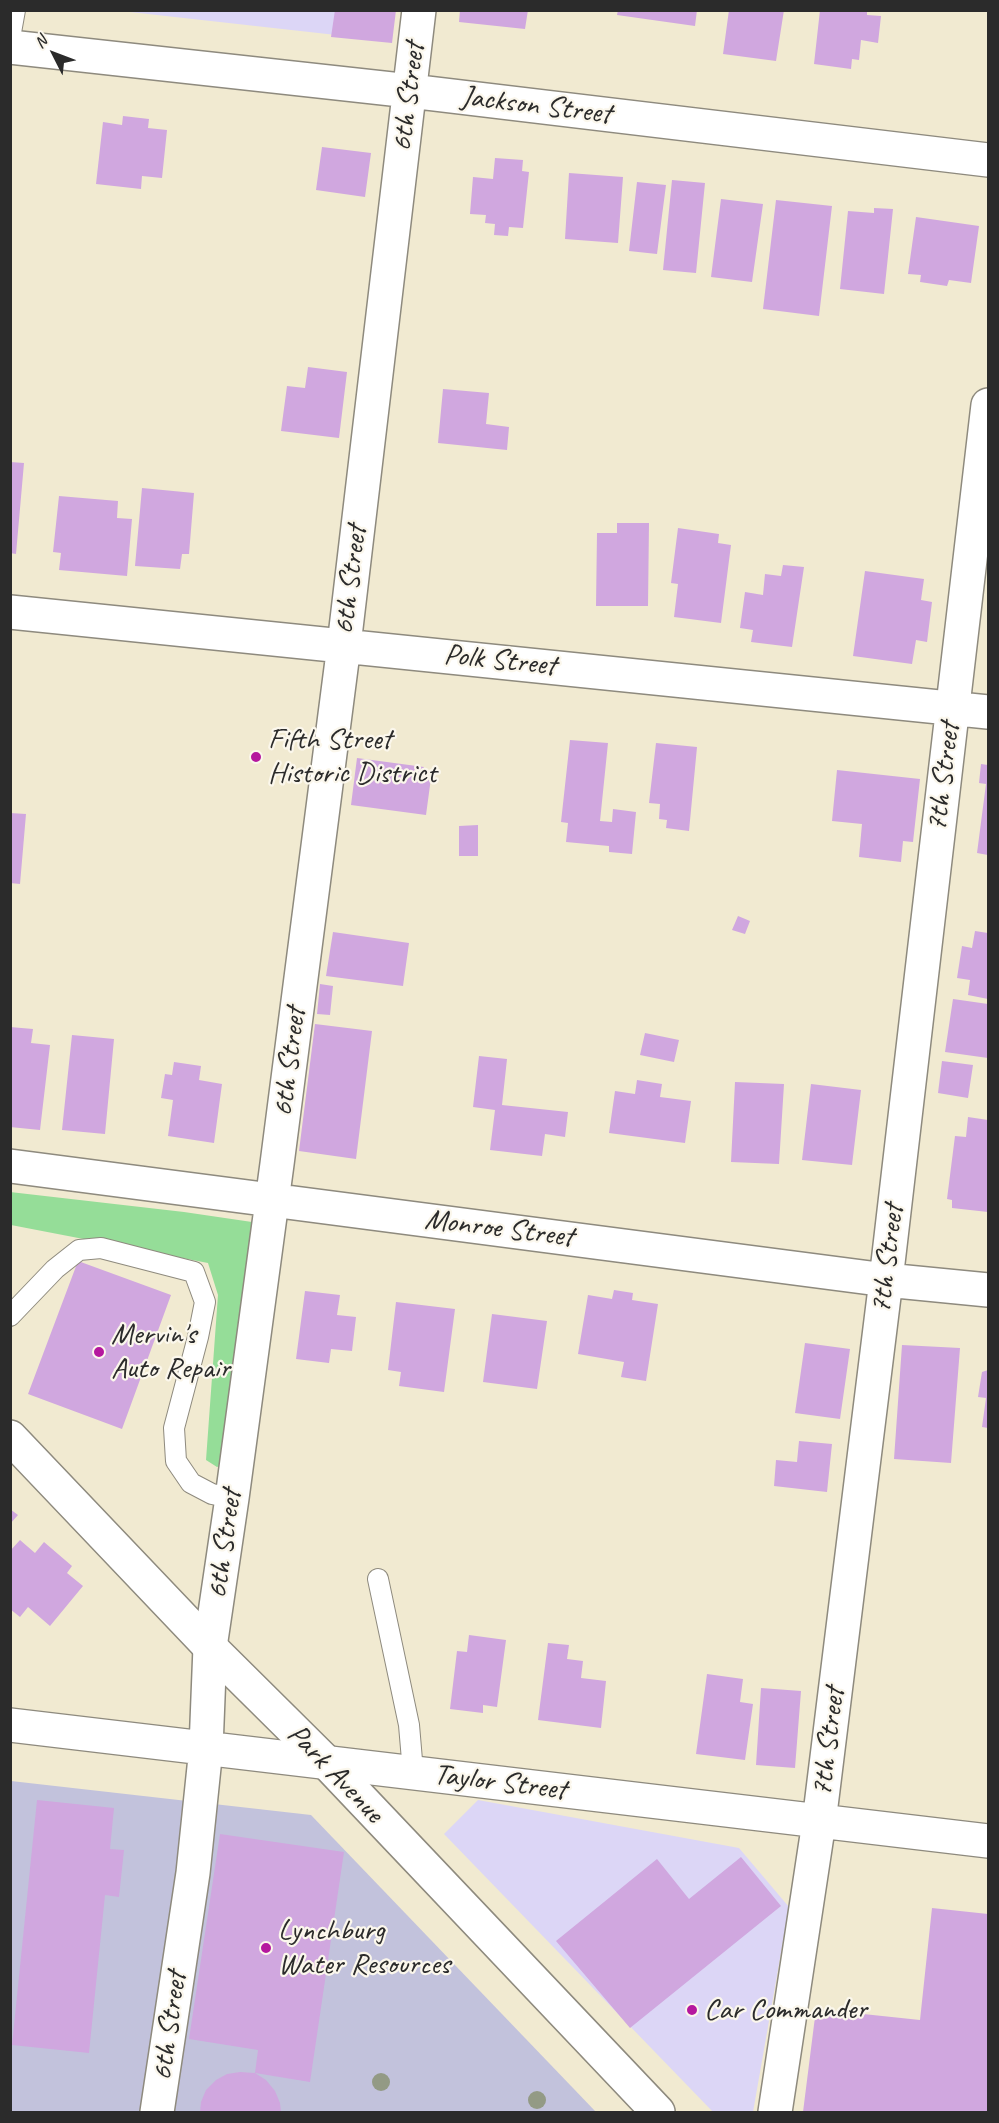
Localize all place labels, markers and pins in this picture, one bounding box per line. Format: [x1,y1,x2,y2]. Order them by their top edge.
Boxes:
place label: Fifth Street Historic District [268,722,436,792]
marker: Fifth Street Historic District [249,750,263,764]
place label: Mervin's Auto Repair [111,1317,230,1388]
marker: Mervin's Auto Repair [92,1345,106,1359]
place label: Lynchburg Water Resources [278,1913,450,1984]
marker: Lynchburg Water Resources [259,1941,273,1955]
place label: Car Commander [704,1992,867,2028]
marker: Car Commander [685,2003,699,2017]

